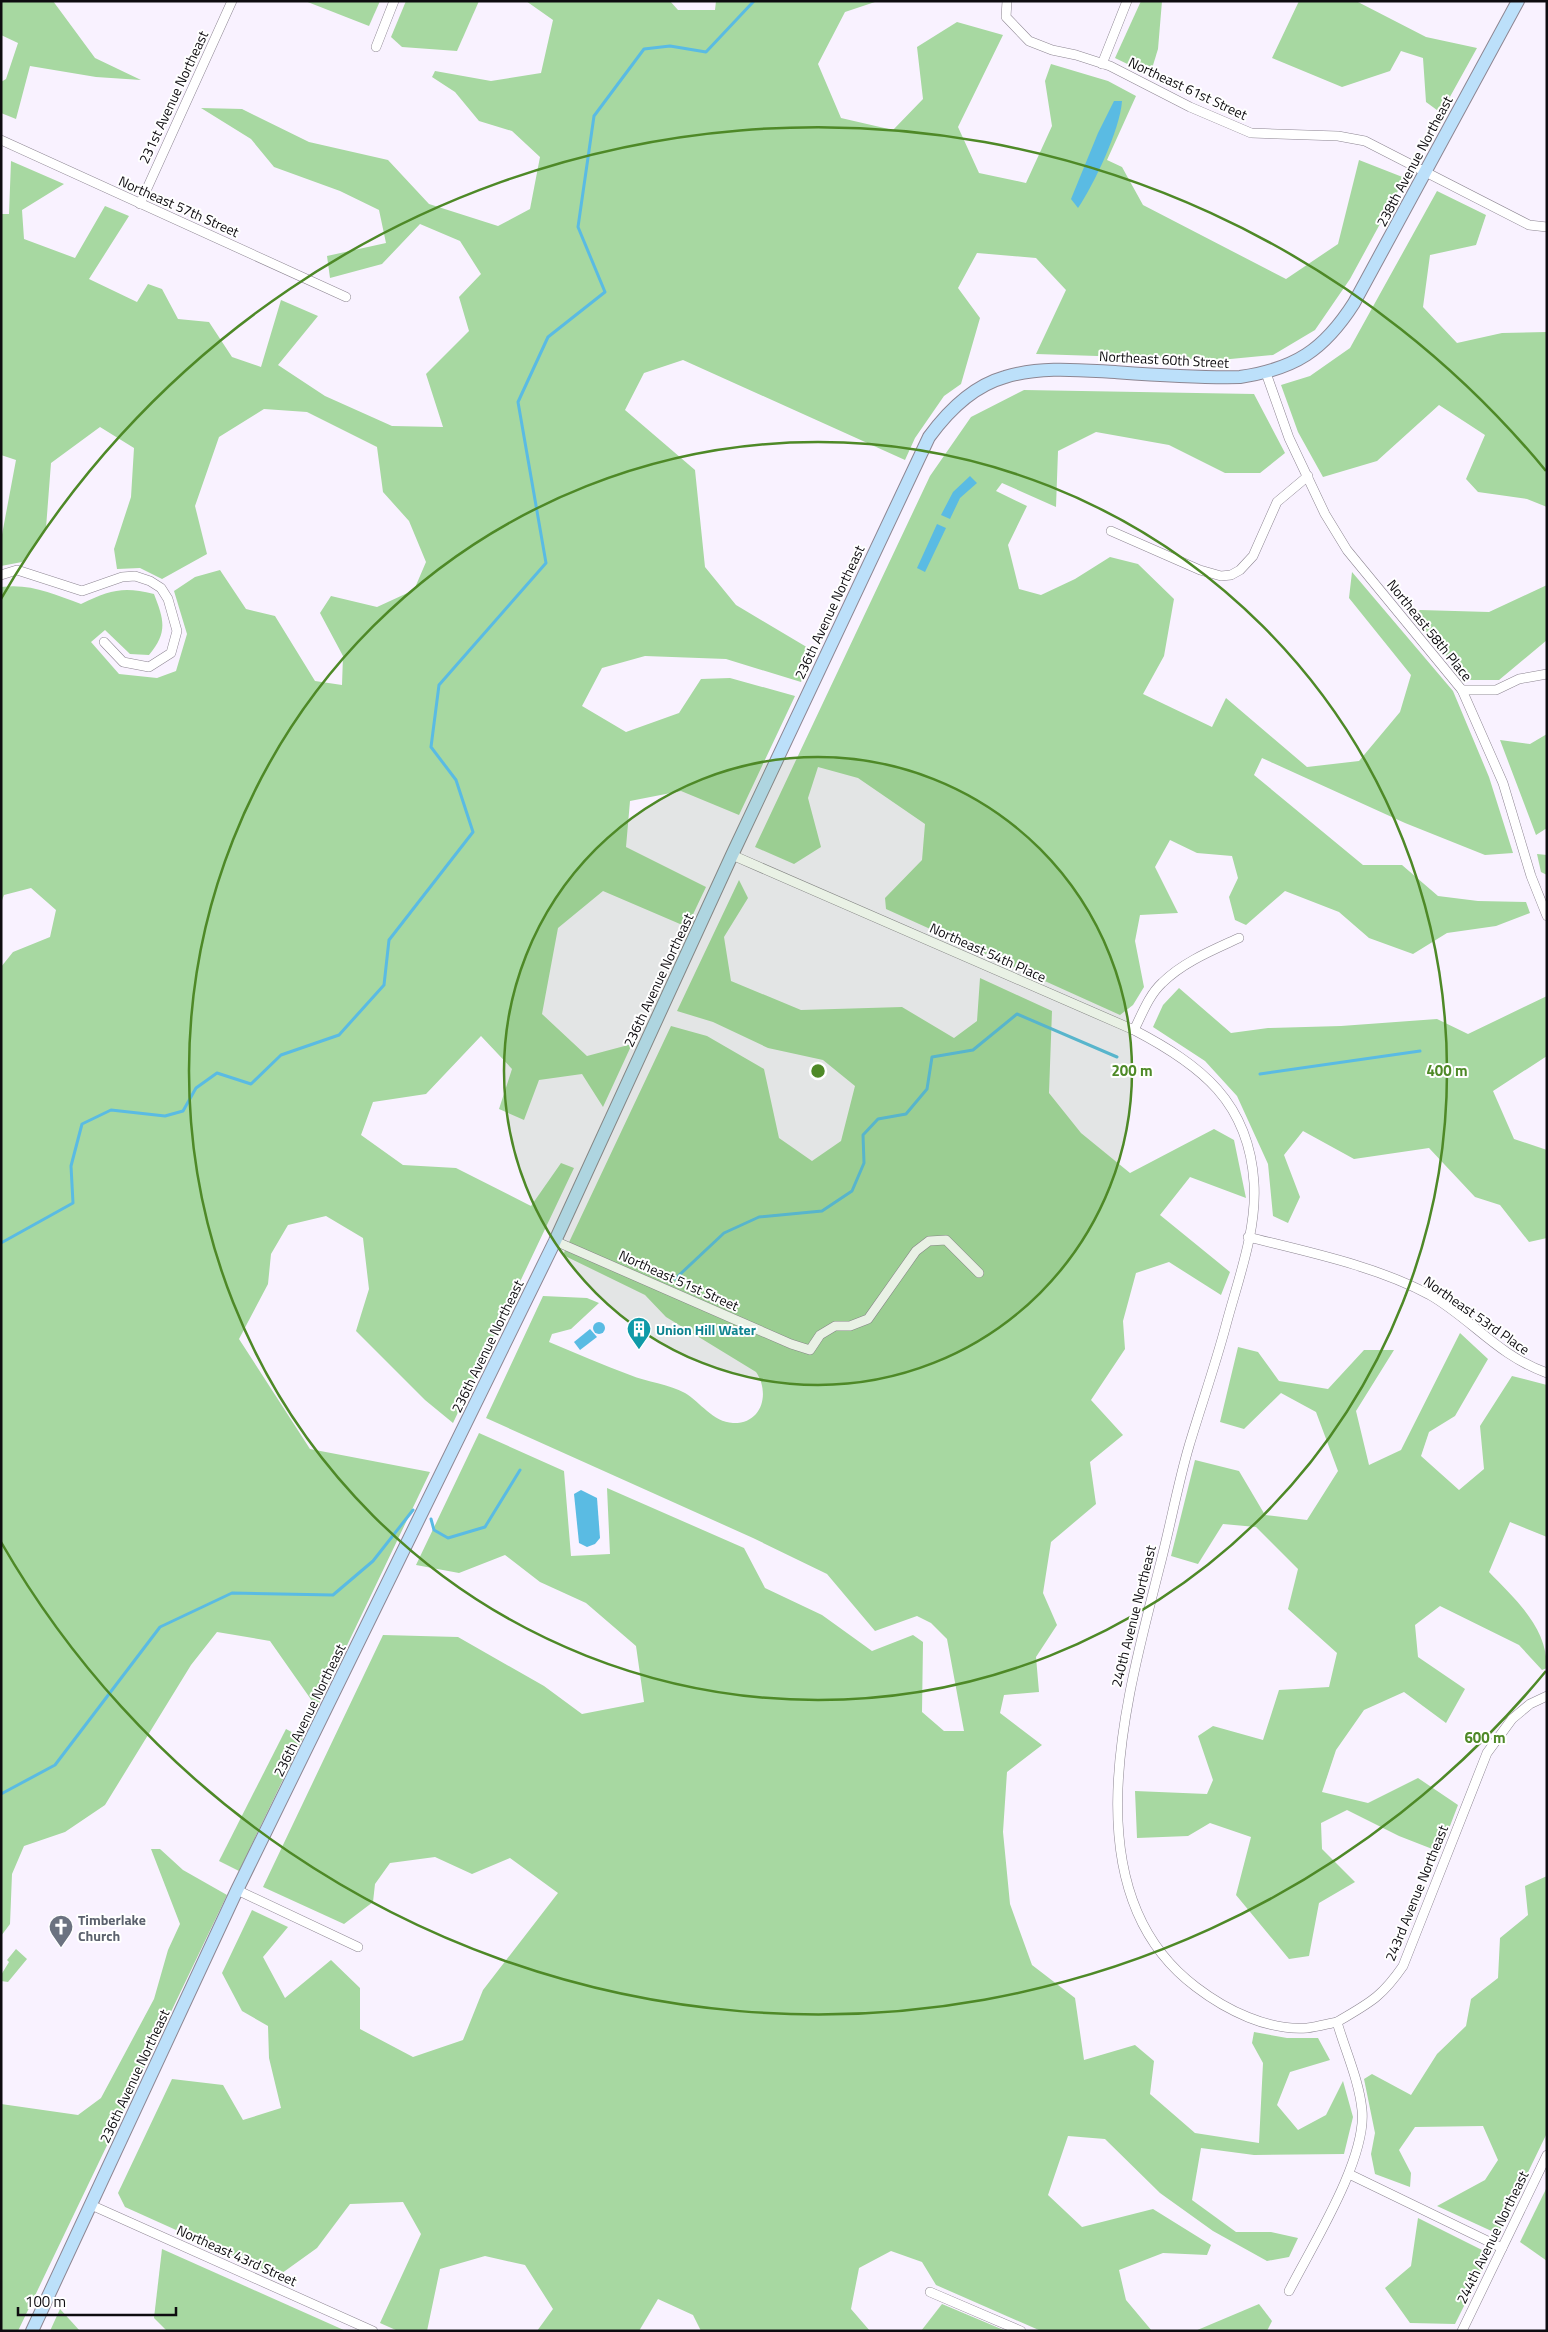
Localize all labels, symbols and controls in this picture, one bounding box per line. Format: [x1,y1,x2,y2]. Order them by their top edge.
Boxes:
street label: 231st Avenue Northeast [133,27,213,167]
street label: Northeast 61st Street [1125,51,1251,125]
street label: 238th Avenue Northeast [1371,92,1457,230]
street label: Northeast 57th Street [115,170,243,242]
street label: Northeast 60th Street [1099,345,1230,373]
street label: 236th Avenue Northeast [789,542,869,682]
street label: Northeast 58th Place [1382,575,1478,685]
street label: 236th Avenue Northeast [618,910,698,1050]
street label: Northeast 54th Place [926,917,1050,987]
text: 200 m [1111,1059,1153,1082]
text: 400 m [1426,1059,1468,1082]
centre of rings [809,1062,827,1080]
street label: Northeast 51st Street [616,1244,742,1316]
street label: Northeast 53rd Place [1420,1271,1534,1359]
street label: 236th Avenue Northeast [446,1276,528,1416]
building icon: Union Hill Water [626,1316,652,1350]
place label: Union Hill Water [656,1319,756,1340]
street label: 240th Avenue Northeast [1105,1543,1161,1689]
street label: 236th Avenue Northeast [268,1640,350,1780]
text: 600 m [1464,1726,1506,1749]
street label: 243rd Avenue Northeast [1379,1822,1453,1964]
place label: Timberlake Church [78,1909,146,1946]
church icon: Timberlake Church [48,1914,74,1948]
street label: 236th Avenue Northeast [94,2006,174,2146]
street label: 244th Avenue Northeast [1451,2167,1533,2307]
street label: Northeast 43rd Street [174,2219,301,2291]
scale bar [18,2284,175,2316]
text: 100 m [25,2290,66,2313]

